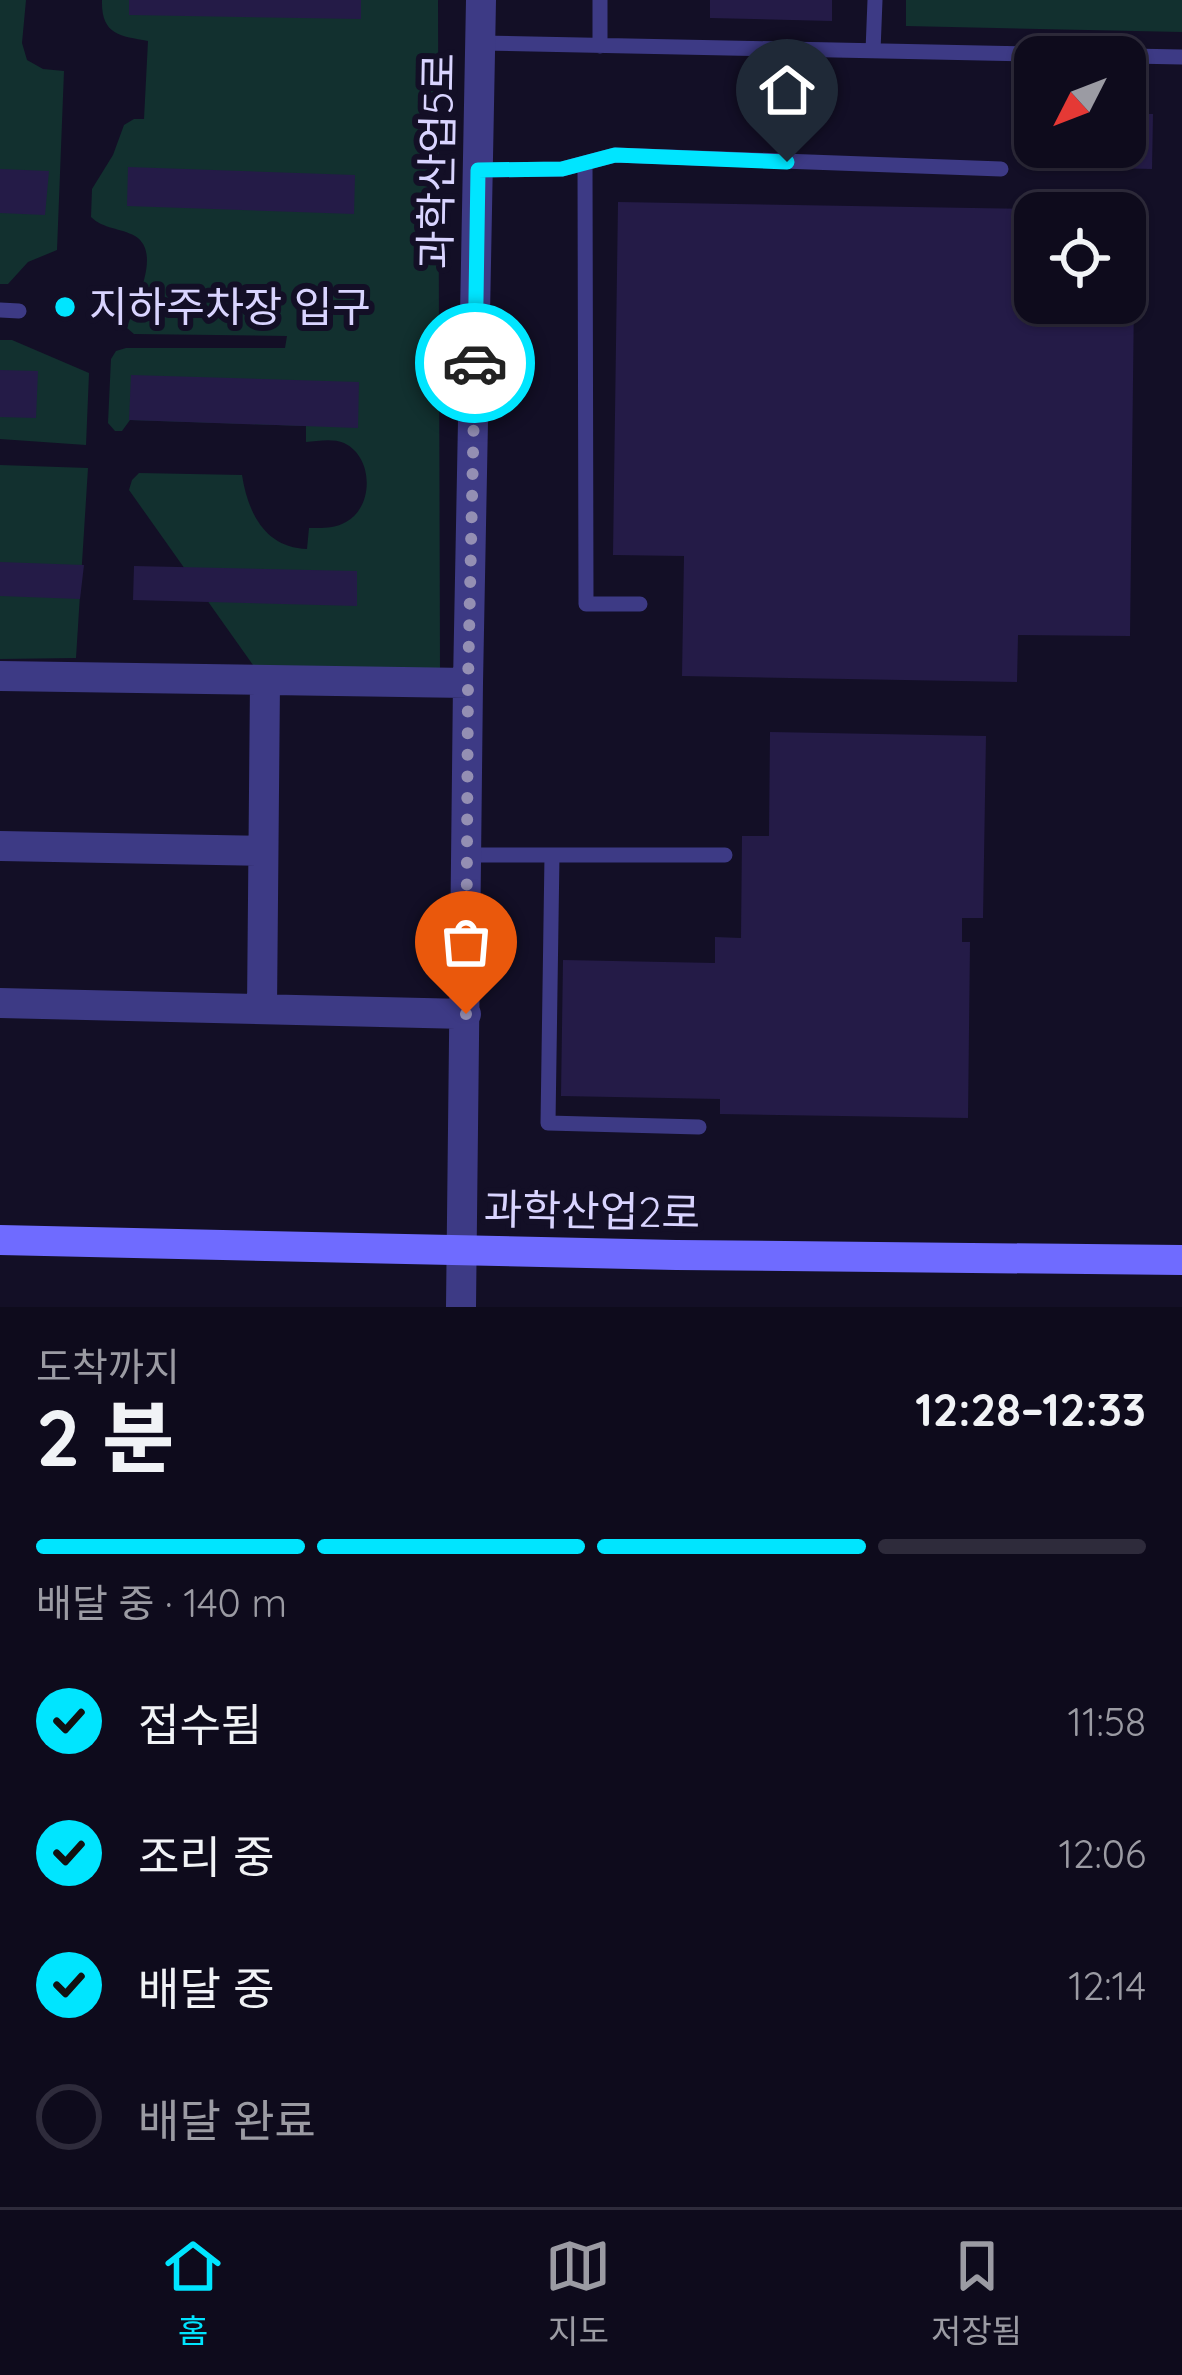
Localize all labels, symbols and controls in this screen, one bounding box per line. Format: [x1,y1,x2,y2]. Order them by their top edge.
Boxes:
north arrow [1014,36,1146,168]
map controls [1014,36,1146,324]
pin [736,39,838,162]
street label: 과학산업5로 [408,52,465,269]
icon: home [754,57,820,123]
button: locate [1014,192,1146,324]
place label: 지하주차장 입구 [89,280,371,333]
marker: 지하주차장 입구 [52,294,78,320]
courier [415,303,535,423]
icon: car [442,330,508,396]
pin [415,891,517,1014]
icon: bag [433,909,499,975]
street label: 과학산업2로 [483,1182,701,1239]
text: 도착까지 [36,1342,180,1391]
text: 12:28–12:33 [915,1381,1146,1437]
text: 2 분 [36,1388,174,1486]
text: 배달 중 · 140 m [36,1578,287,1627]
icon: check [36,1688,102,1754]
text: 접수됨 [138,1696,262,1752]
text: 11:58 [1068,1697,1146,1746]
icon: check [36,1820,102,1886]
text: 조리 중 [138,1828,275,1884]
text: 12:06 [1058,1829,1146,1878]
icon: check [36,1952,102,2018]
text: 배달 중 [138,1960,275,2016]
text: 12:14 [1068,1961,1146,2010]
text: 배달 완료 [138,2092,316,2148]
tab: 홈 [160,2233,226,2353]
tab: 지도 [545,2233,611,2353]
tab: 저장됨 [931,2233,1022,2353]

